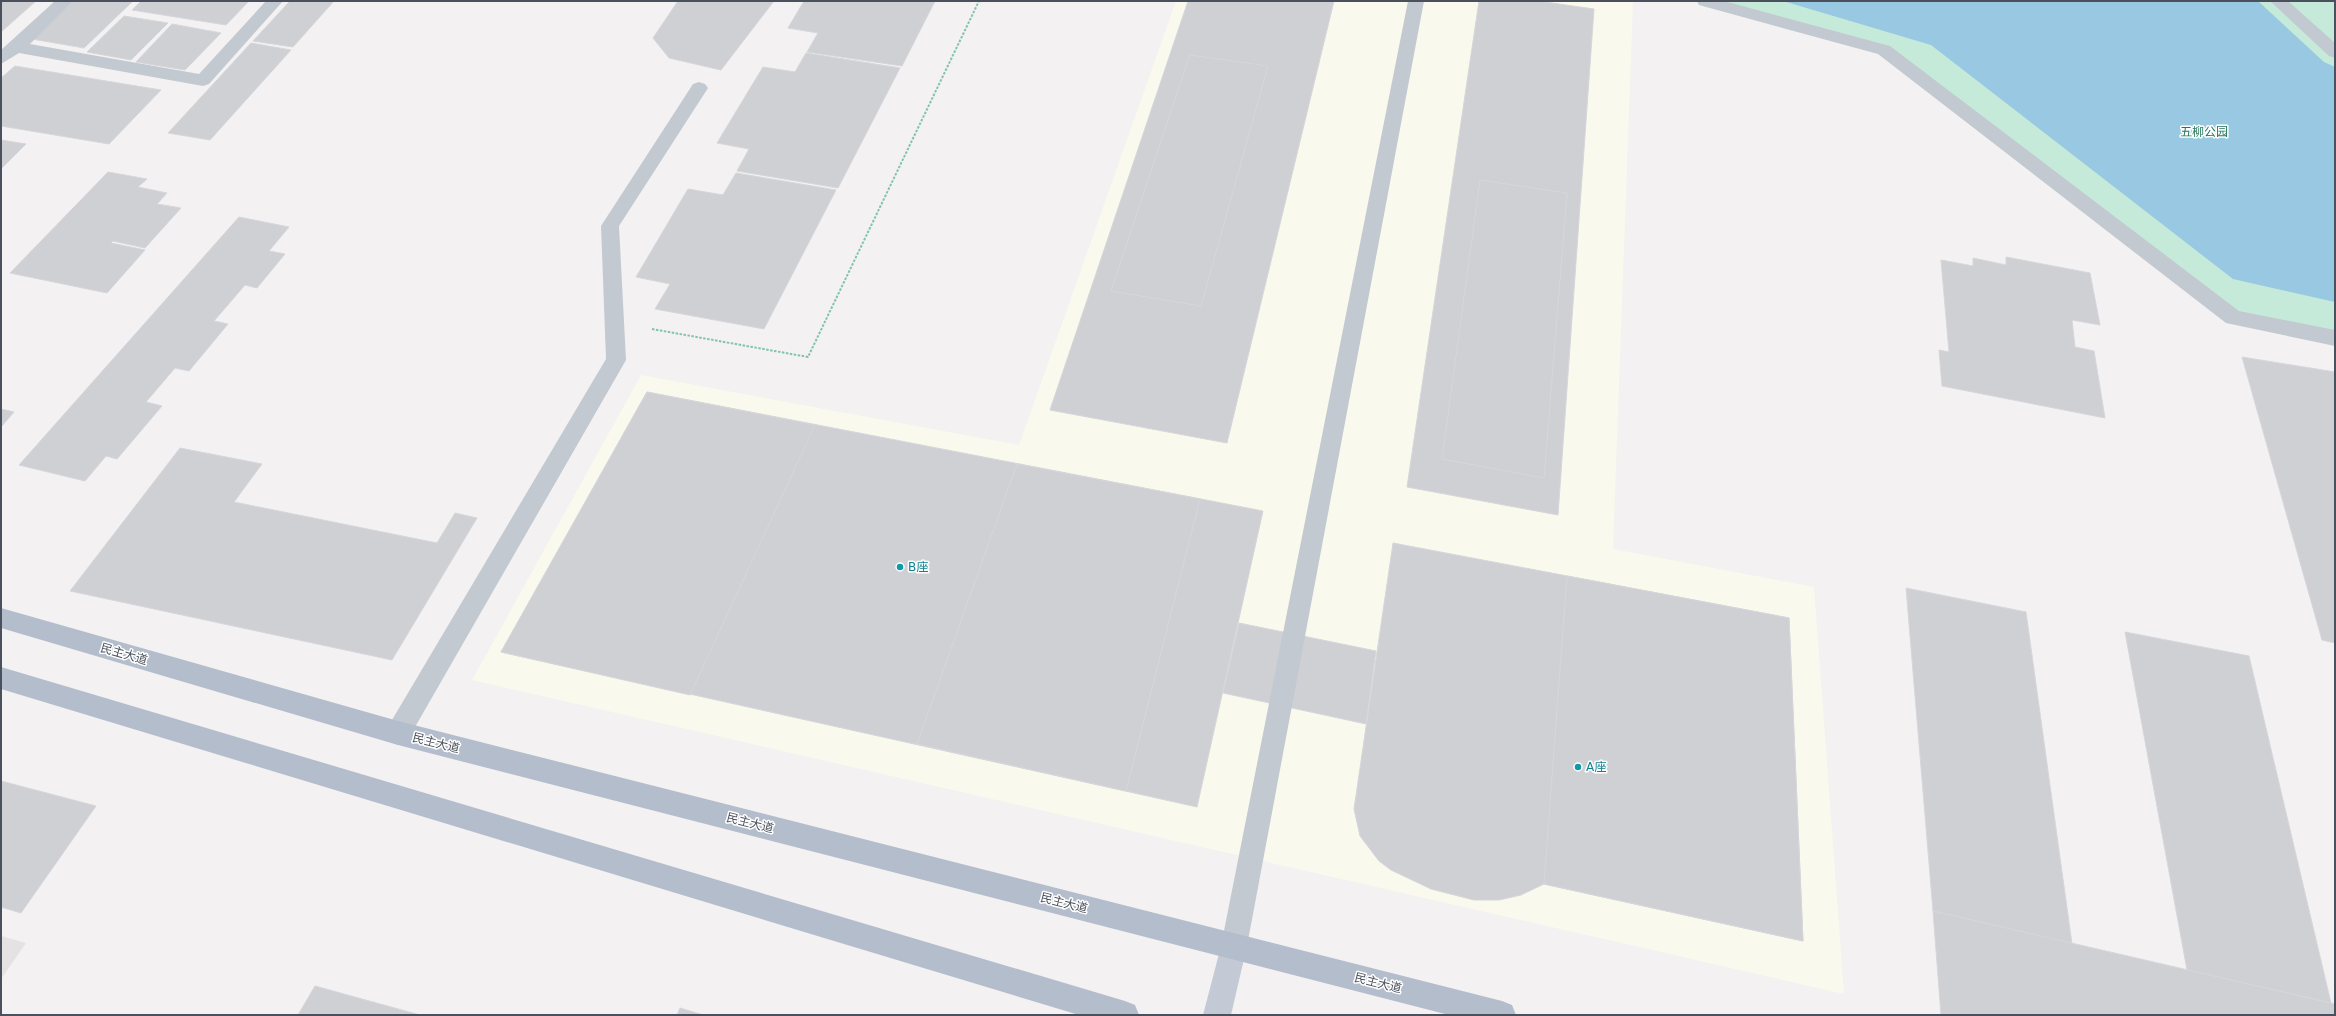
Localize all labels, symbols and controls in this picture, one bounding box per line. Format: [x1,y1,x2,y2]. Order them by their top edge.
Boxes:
park label: 五柳公园 [2180,125,2228,139]
place label: B座 [908,560,928,574]
marker: B座 [895,562,905,572]
street label: 民主大道 [99,641,149,667]
street label: 民主大道 [411,730,461,756]
place label: A座 [1586,760,1606,774]
marker: A座 [1573,762,1583,772]
street label: 民主大道 [725,810,775,836]
street label: 民主大道 [1039,890,1089,916]
street label: 民主大道 [1353,970,1403,996]

